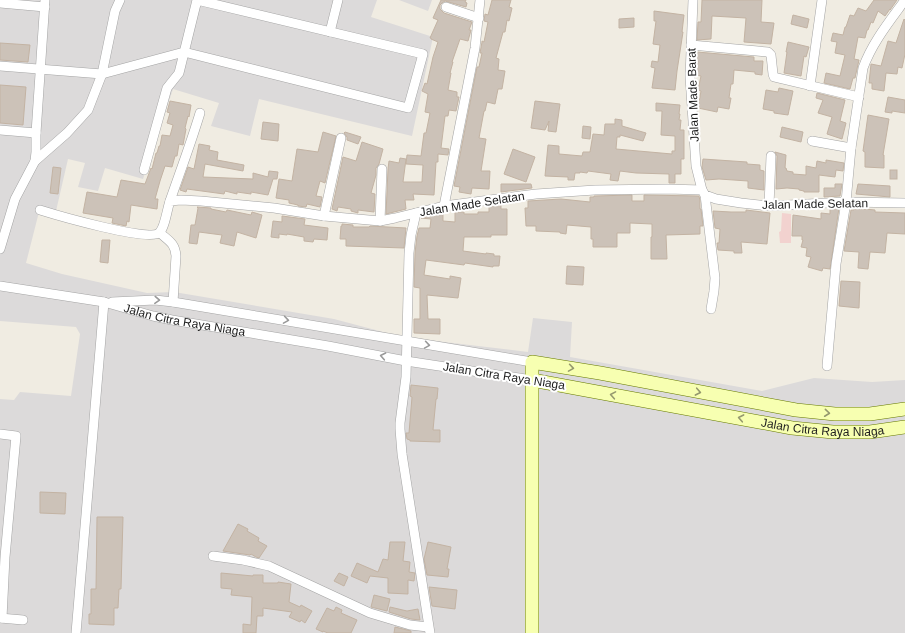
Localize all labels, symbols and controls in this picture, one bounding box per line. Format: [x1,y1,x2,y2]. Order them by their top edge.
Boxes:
street label: Jalan Made Barat [684,47,702,142]
street label: Jalan Made Selatan [419,189,525,219]
street label: Jalan Made Selatan [762,196,868,212]
one-way arrow [154,296,160,305]
street label: Jalan Citra Raya Niaga [122,301,247,339]
one-way arrow [283,315,289,324]
one-way arrow [424,340,431,349]
one-way arrow [380,353,386,361]
street label: Jalan Citra Raya Niaga [442,359,566,393]
one-way arrow [568,363,574,372]
one-way arrow [695,387,702,395]
one-way arrow [610,391,617,400]
one-way arrow [824,409,830,418]
one-way arrow [738,415,744,423]
street label: Jalan Citra Raya Niaga [760,415,885,439]

